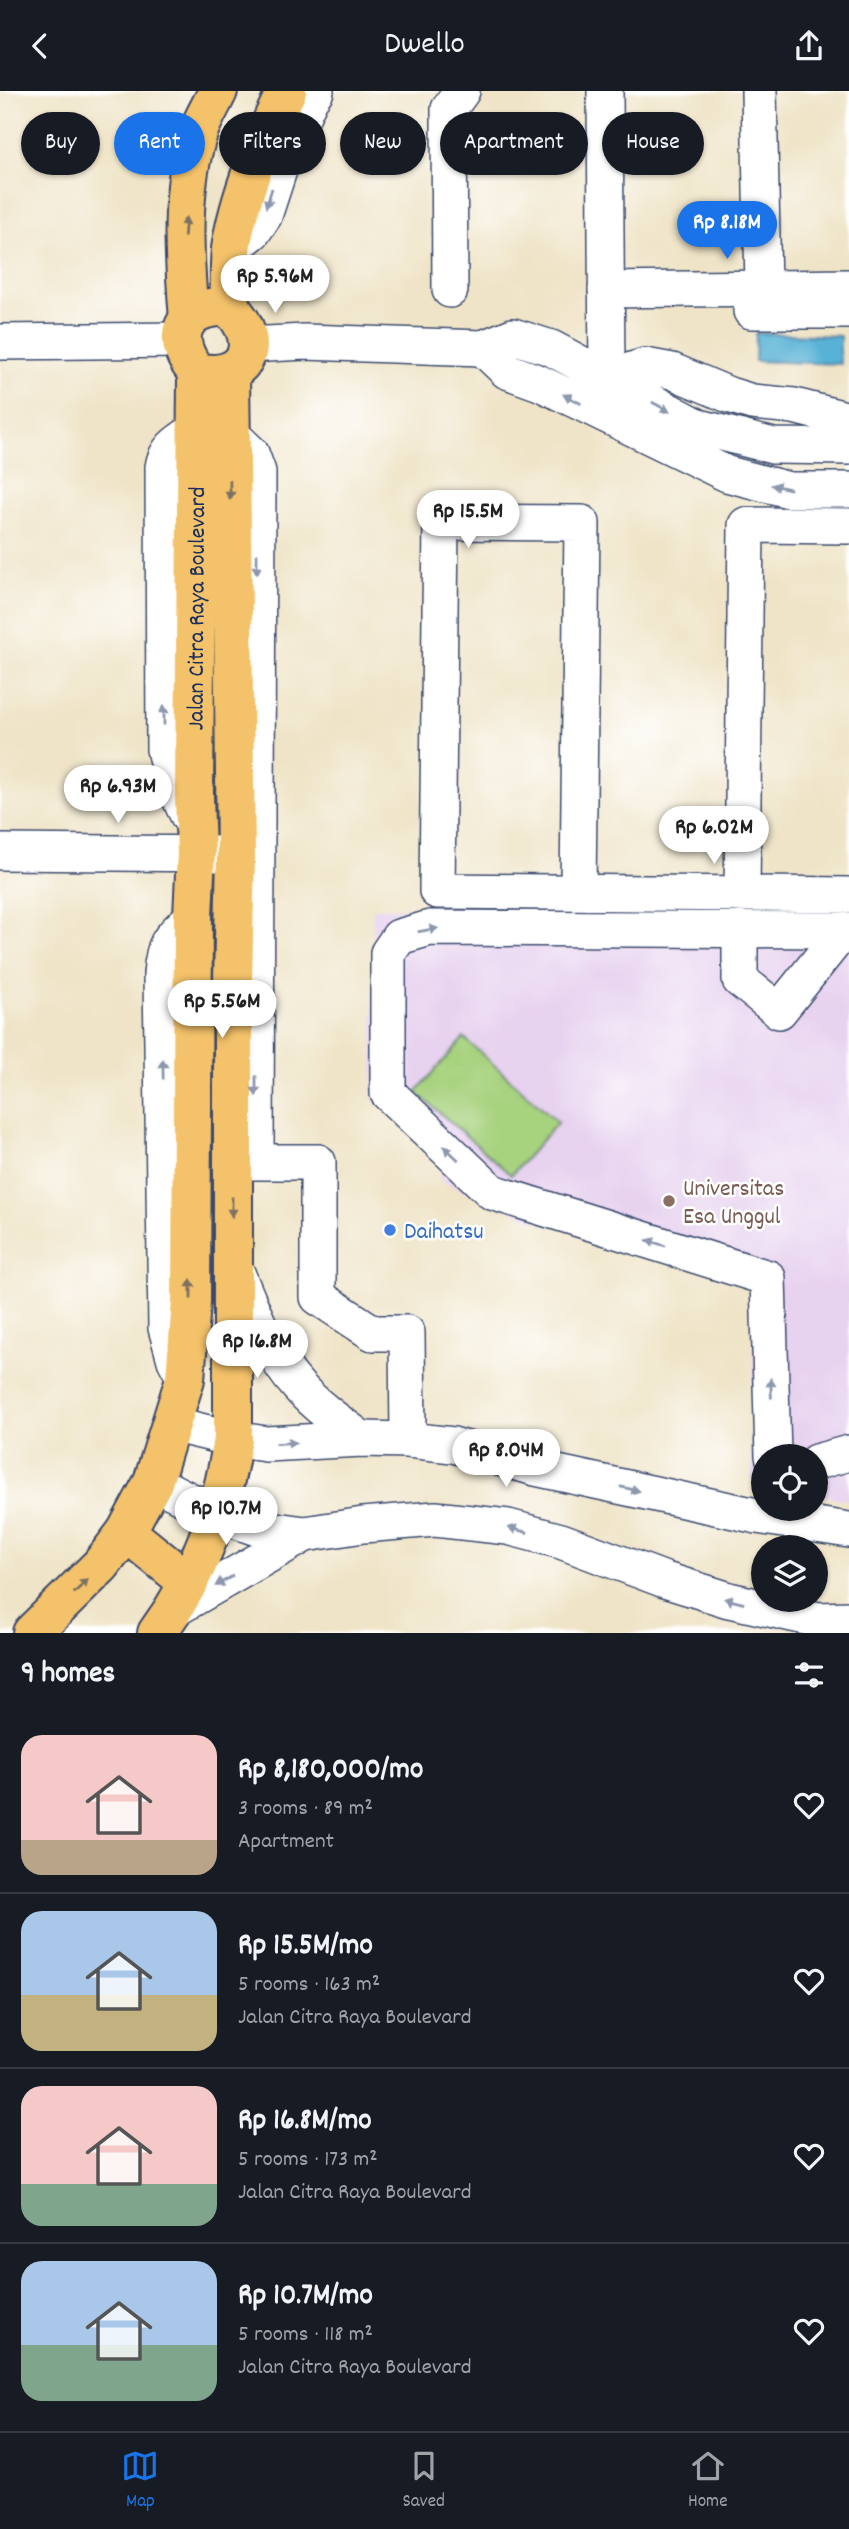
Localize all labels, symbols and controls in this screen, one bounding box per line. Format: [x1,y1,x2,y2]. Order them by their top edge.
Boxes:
text: Dwello [384,23,465,69]
icon: back [21,27,59,65]
icon: share [790,27,828,65]
chip: Buy [21,112,100,175]
chip: Rent [114,112,205,175]
chip: Filters [219,112,326,175]
chip: New [340,112,426,175]
chip: Apartment [440,112,588,175]
chip: House [602,112,704,175]
one-way arrow [263,188,274,209]
pin: Rp 8.18M [655,201,799,261]
text: Rp 8.18M [693,207,761,240]
one-way arrow [180,216,191,238]
pin: Rp 5.96M [203,255,347,315]
text: Rp 5.96M [237,261,313,294]
one-way arrow [562,394,582,405]
one-way arrow [651,401,671,413]
one-way arrow [225,479,236,501]
one-way arrow [770,481,792,492]
street label: Jalan Citra Raya Boulevard [180,486,216,730]
pin: Rp 15.5M [396,491,540,550]
text: Rp 15.5M [433,496,503,529]
one-way arrow [251,553,263,575]
one-way arrow [158,704,170,726]
pin: Rp 6.93M [46,765,190,825]
text: Rp 6.93M [80,771,156,804]
pin: Rp 6.02M [642,807,786,866]
text: Rp 6.02M [675,812,753,845]
one-way arrow [417,924,439,935]
pin: Rp 5.56M [150,981,294,1040]
text: Rp 5.56M [184,986,260,1019]
one-way arrow [157,1058,169,1080]
one-way arrow [250,1075,262,1097]
one-way arrow [443,1145,460,1161]
place label: Universitas Esa Unggul [683,1173,784,1235]
marker: Universitas Esa Unggul [661,1193,677,1209]
one-way arrow [226,1197,238,1219]
place label: Daihatsu [404,1216,484,1250]
marker: Daihatsu [382,1222,398,1238]
one-way arrow [645,1237,666,1247]
one-way arrow [185,1277,197,1299]
pin: Rp 16.8M [185,1321,329,1380]
text: Rp 16.8M [222,1326,292,1359]
one-way arrow [765,1377,777,1399]
pin: Rp 8.04M [434,1429,578,1489]
text: Rp 8.04M [468,1435,544,1468]
one-way arrow [275,1437,297,1448]
map controls [751,1444,828,1612]
button: locate [751,1444,828,1521]
one-way arrow [619,1484,641,1495]
pin: Rp 10.7M [154,1487,298,1547]
text: Rp 10.7M [191,1493,261,1526]
one-way arrow [507,1524,529,1535]
button: layers [751,1535,828,1612]
one-way arrow [215,1574,234,1587]
one-way arrow [73,1578,89,1595]
one-way arrow [723,1595,745,1606]
text: 9 homes [21,1654,115,1697]
icon: filters [790,1656,828,1694]
text: Rp 8,180,000/mo [238,1750,423,1793]
icon: home [77,1763,161,1847]
icon: heart [790,1786,828,1824]
text: 3 rooms · 89 m² [238,1793,373,1826]
text: Apartment [238,1826,334,1859]
text: Rp 15.5M/mo [238,1926,373,1969]
icon: home [77,1939,161,2023]
icon: heart [790,1962,828,2000]
text: 5 rooms · 163 m² [238,1969,380,2002]
text: Jalan Citra Raya Boulevard [238,2002,472,2035]
text: Rp 16.8M/mo [238,2101,372,2144]
icon: home [77,2114,161,2198]
icon: heart [790,2137,828,2175]
text: 5 rooms · 173 m² [238,2144,378,2177]
text: Jalan Citra Raya Boulevard [238,2177,472,2210]
text: Rp 10.7M/mo [238,2276,373,2319]
icon: home [77,2289,161,2373]
icon: heart [790,2312,828,2350]
text: 5 rooms · 118 m² [238,2319,373,2352]
text: Jalan Citra Raya Boulevard [238,2352,472,2385]
tab: Map [121,2447,159,2516]
tab: Saved [402,2447,445,2516]
tab: Home [688,2447,728,2516]

